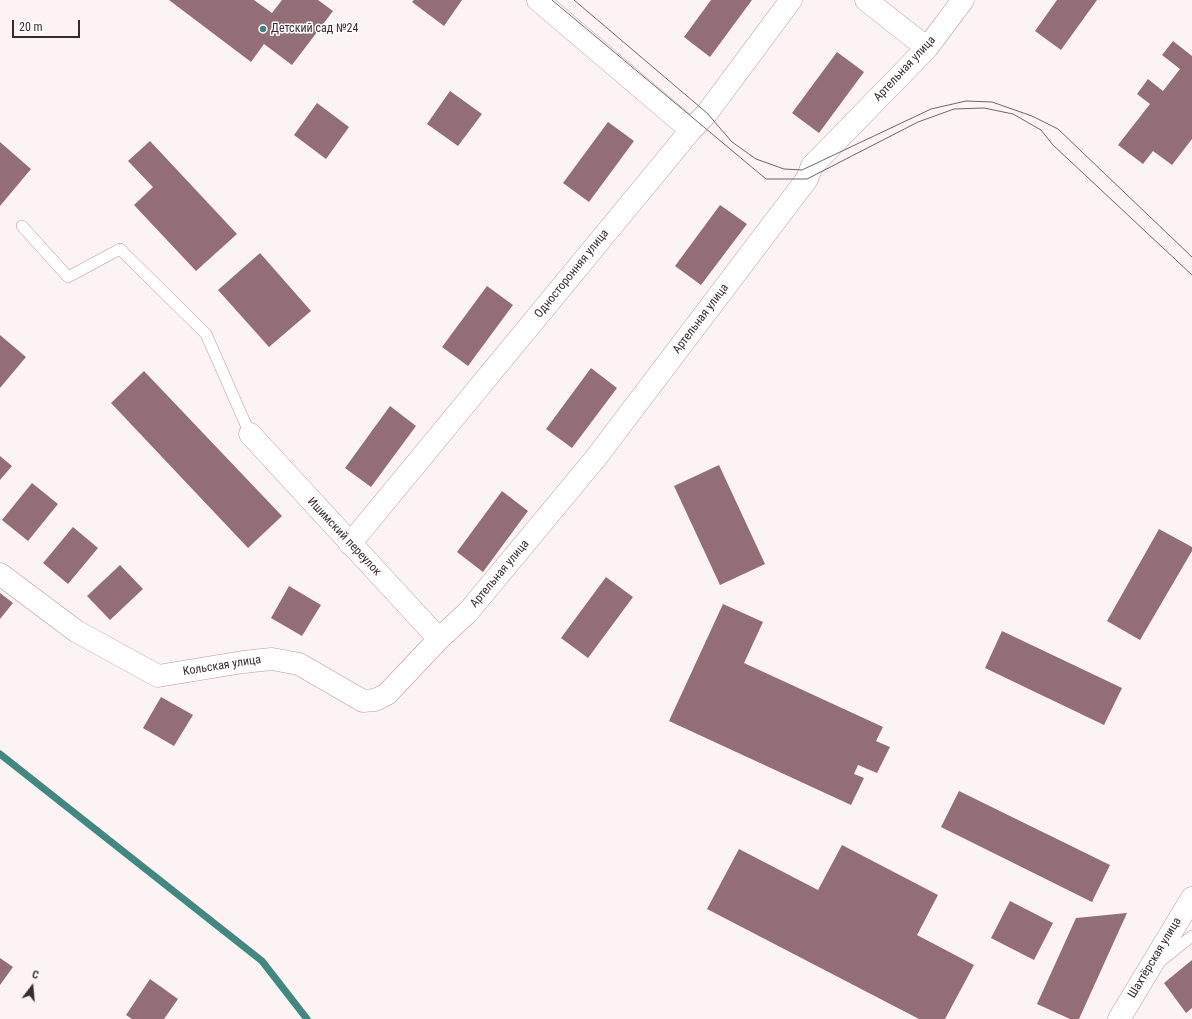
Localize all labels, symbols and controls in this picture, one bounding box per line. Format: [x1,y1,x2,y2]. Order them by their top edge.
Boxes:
scale bar [14,12,82,38]
text: 20 m [19,20,43,34]
place label: Детский сад №24 [271,22,358,36]
marker: Детский сад №24 [258,24,268,34]
street label: Артельная улица [871,33,939,105]
street label: Односторонняя улица [532,227,612,321]
street label: Артельная улица [670,281,732,357]
street label: Ишимский переулок [304,495,384,579]
street label: Артельная улица [468,537,532,611]
street label: Кольская улица [182,653,262,679]
street label: Шахтёрская улица [1125,915,1185,1001]
north arrow [12,967,52,1007]
text: С [31,968,40,982]

